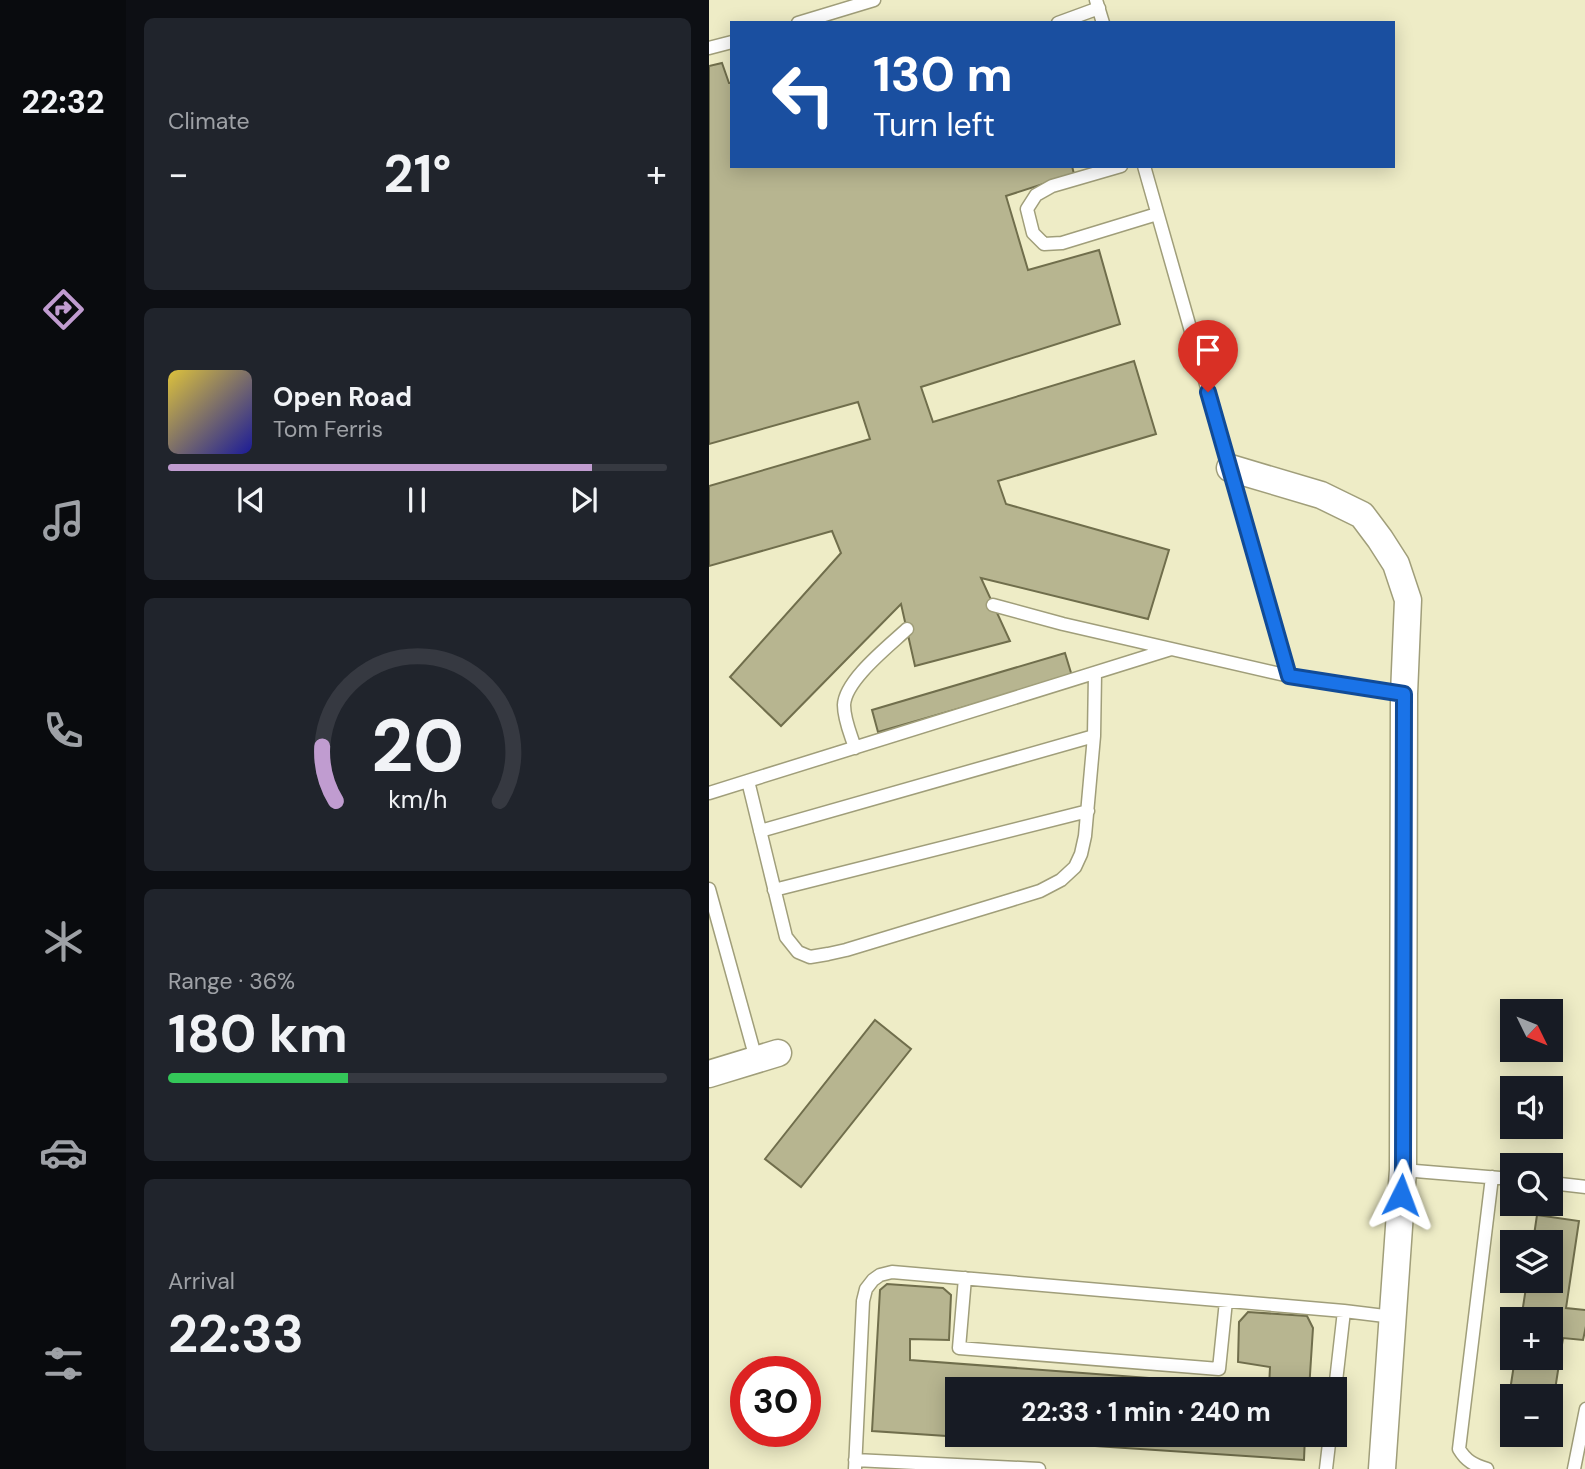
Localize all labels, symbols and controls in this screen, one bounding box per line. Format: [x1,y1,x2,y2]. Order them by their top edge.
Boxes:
text: 130 m [873,42,1013,106]
icon: left [758,49,849,140]
text: 22:32 [22,81,104,123]
text: Turn left [873,104,995,146]
text: Climate [168,106,250,136]
text: 21° [384,140,451,208]
text: − [168,149,189,199]
text: + [646,149,667,199]
icon: directions [39,285,88,334]
pin [1178,320,1238,392]
icon: arrive [1189,331,1227,369]
text: Open Road [273,380,412,414]
text: Tom Ferris [273,414,383,444]
icon: previous [232,481,270,519]
icon: pause [398,481,436,519]
icon: next [565,481,603,519]
icon: music [39,496,88,545]
text: 20 [371,699,464,794]
icon: phone [39,706,88,755]
text: km/h [388,782,447,815]
icon: climate [39,917,88,966]
text: Range · 36% [168,966,295,996]
north arrow [1500,999,1563,1062]
map controls [1500,999,1563,1447]
text: 180 km [168,1000,348,1068]
button: sound [1500,1076,1563,1139]
icon: car [39,1128,88,1177]
button: search [1500,1153,1563,1216]
position arrow [1364,1158,1438,1232]
button: layers [1500,1230,1563,1293]
text: Arrival [168,1266,235,1296]
text: 22:33 [168,1300,304,1368]
button: + [1500,1307,1563,1370]
icon: filters [39,1339,88,1388]
speed limit sign: 30 [730,1356,821,1447]
button: − [1500,1384,1563,1447]
text: 22:33 · 1 min · 240 m [1021,1395,1271,1429]

